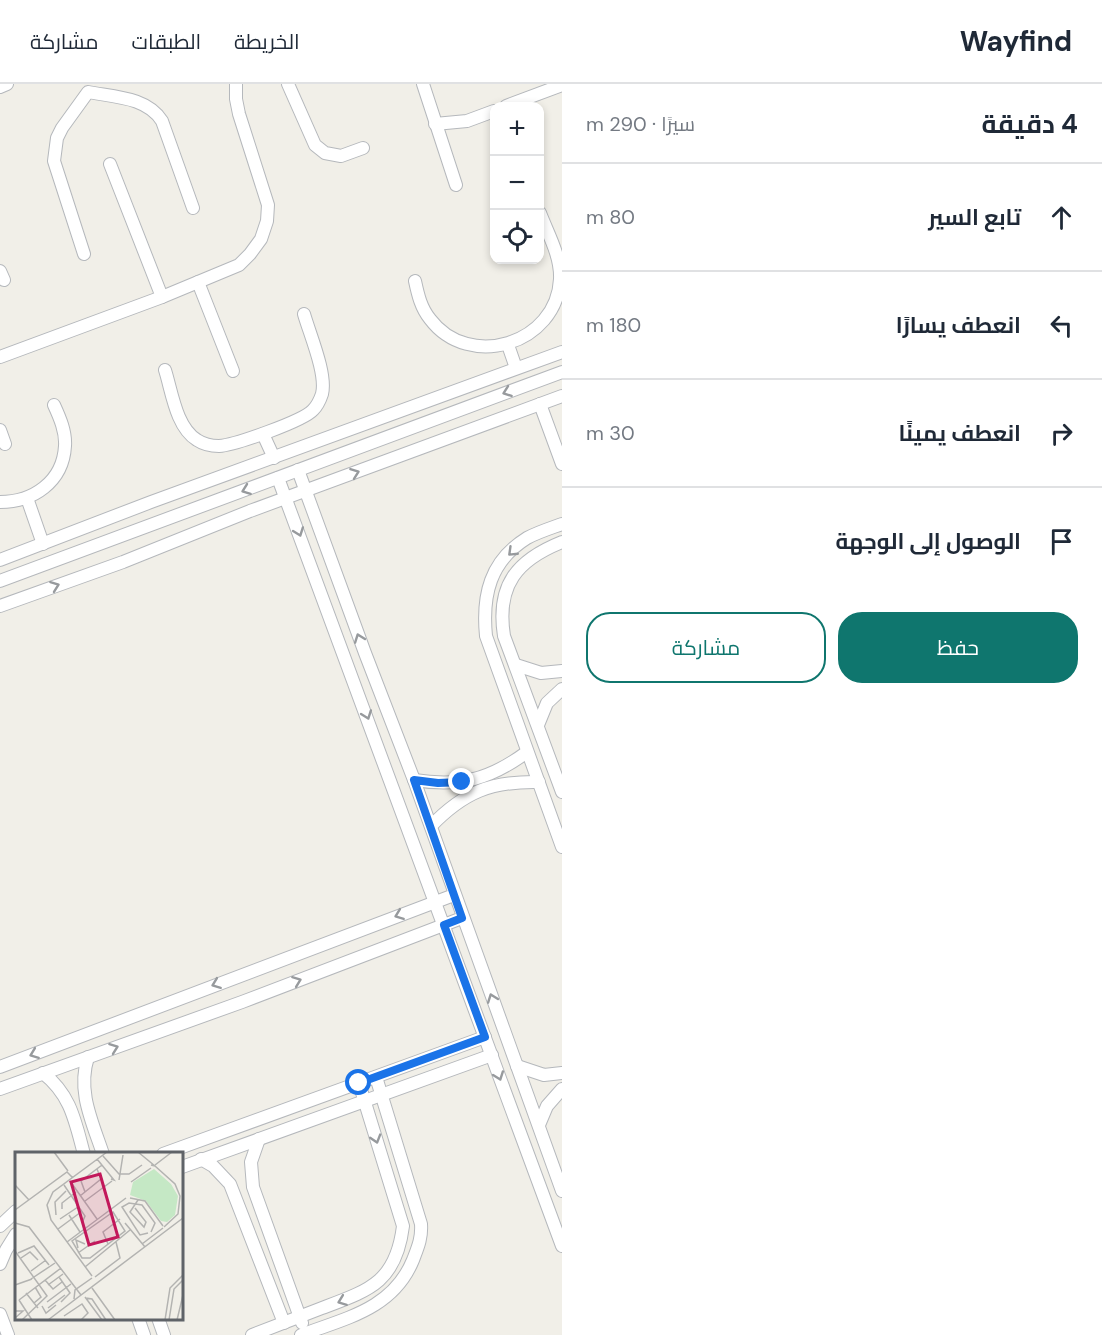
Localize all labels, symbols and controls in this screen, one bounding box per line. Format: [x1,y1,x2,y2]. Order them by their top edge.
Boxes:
text: Wayfind [960,23,1072,60]
text: مشاركة [30,28,99,56]
text: الطبقات [132,28,201,56]
text: الخريطة [234,28,300,56]
map controls [490,102,544,264]
button: + [490,102,544,156]
text: 4 دقيقة [981,107,1078,141]
text: سيرًا · 290 m [586,111,695,137]
button: − [490,156,544,210]
icon: ahead [1045,201,1078,234]
text: تابع السير [928,203,1021,232]
text: 80 m [586,204,635,230]
button: locate [490,210,544,264]
icon: left [1045,309,1078,342]
text: انعطف يسارًا [896,311,1021,340]
text: 180 m [586,312,641,338]
one-way arrow [502,385,513,398]
icon: right [1045,417,1078,450]
text: انعطف يمينًا [899,419,1021,448]
text: 30 m [586,420,635,446]
one-way arrow [349,467,360,480]
one-way arrow [241,482,252,495]
icon: arrive [1045,525,1078,558]
one-way arrow [291,527,304,537]
text: الوصول إلى الوجهة [835,527,1021,556]
one-way arrow [508,545,518,556]
one-way arrow [49,581,60,594]
button: مشاركة [586,612,826,683]
button: حفظ [838,612,1078,683]
one-way arrow [354,633,367,644]
one-way arrow [359,709,372,720]
route end [448,768,474,794]
one-way arrow [394,908,405,921]
one-way arrow [292,975,302,988]
one-way arrow [212,977,223,989]
one-way arrow [487,993,499,1004]
one-way arrow [108,1042,119,1055]
one-way arrow [30,1046,40,1059]
route start [345,1069,371,1095]
one-way arrow [492,1070,505,1080]
one-way arrow [369,1133,381,1144]
inset map [15,1152,183,1320]
one-way arrow [337,1293,348,1306]

